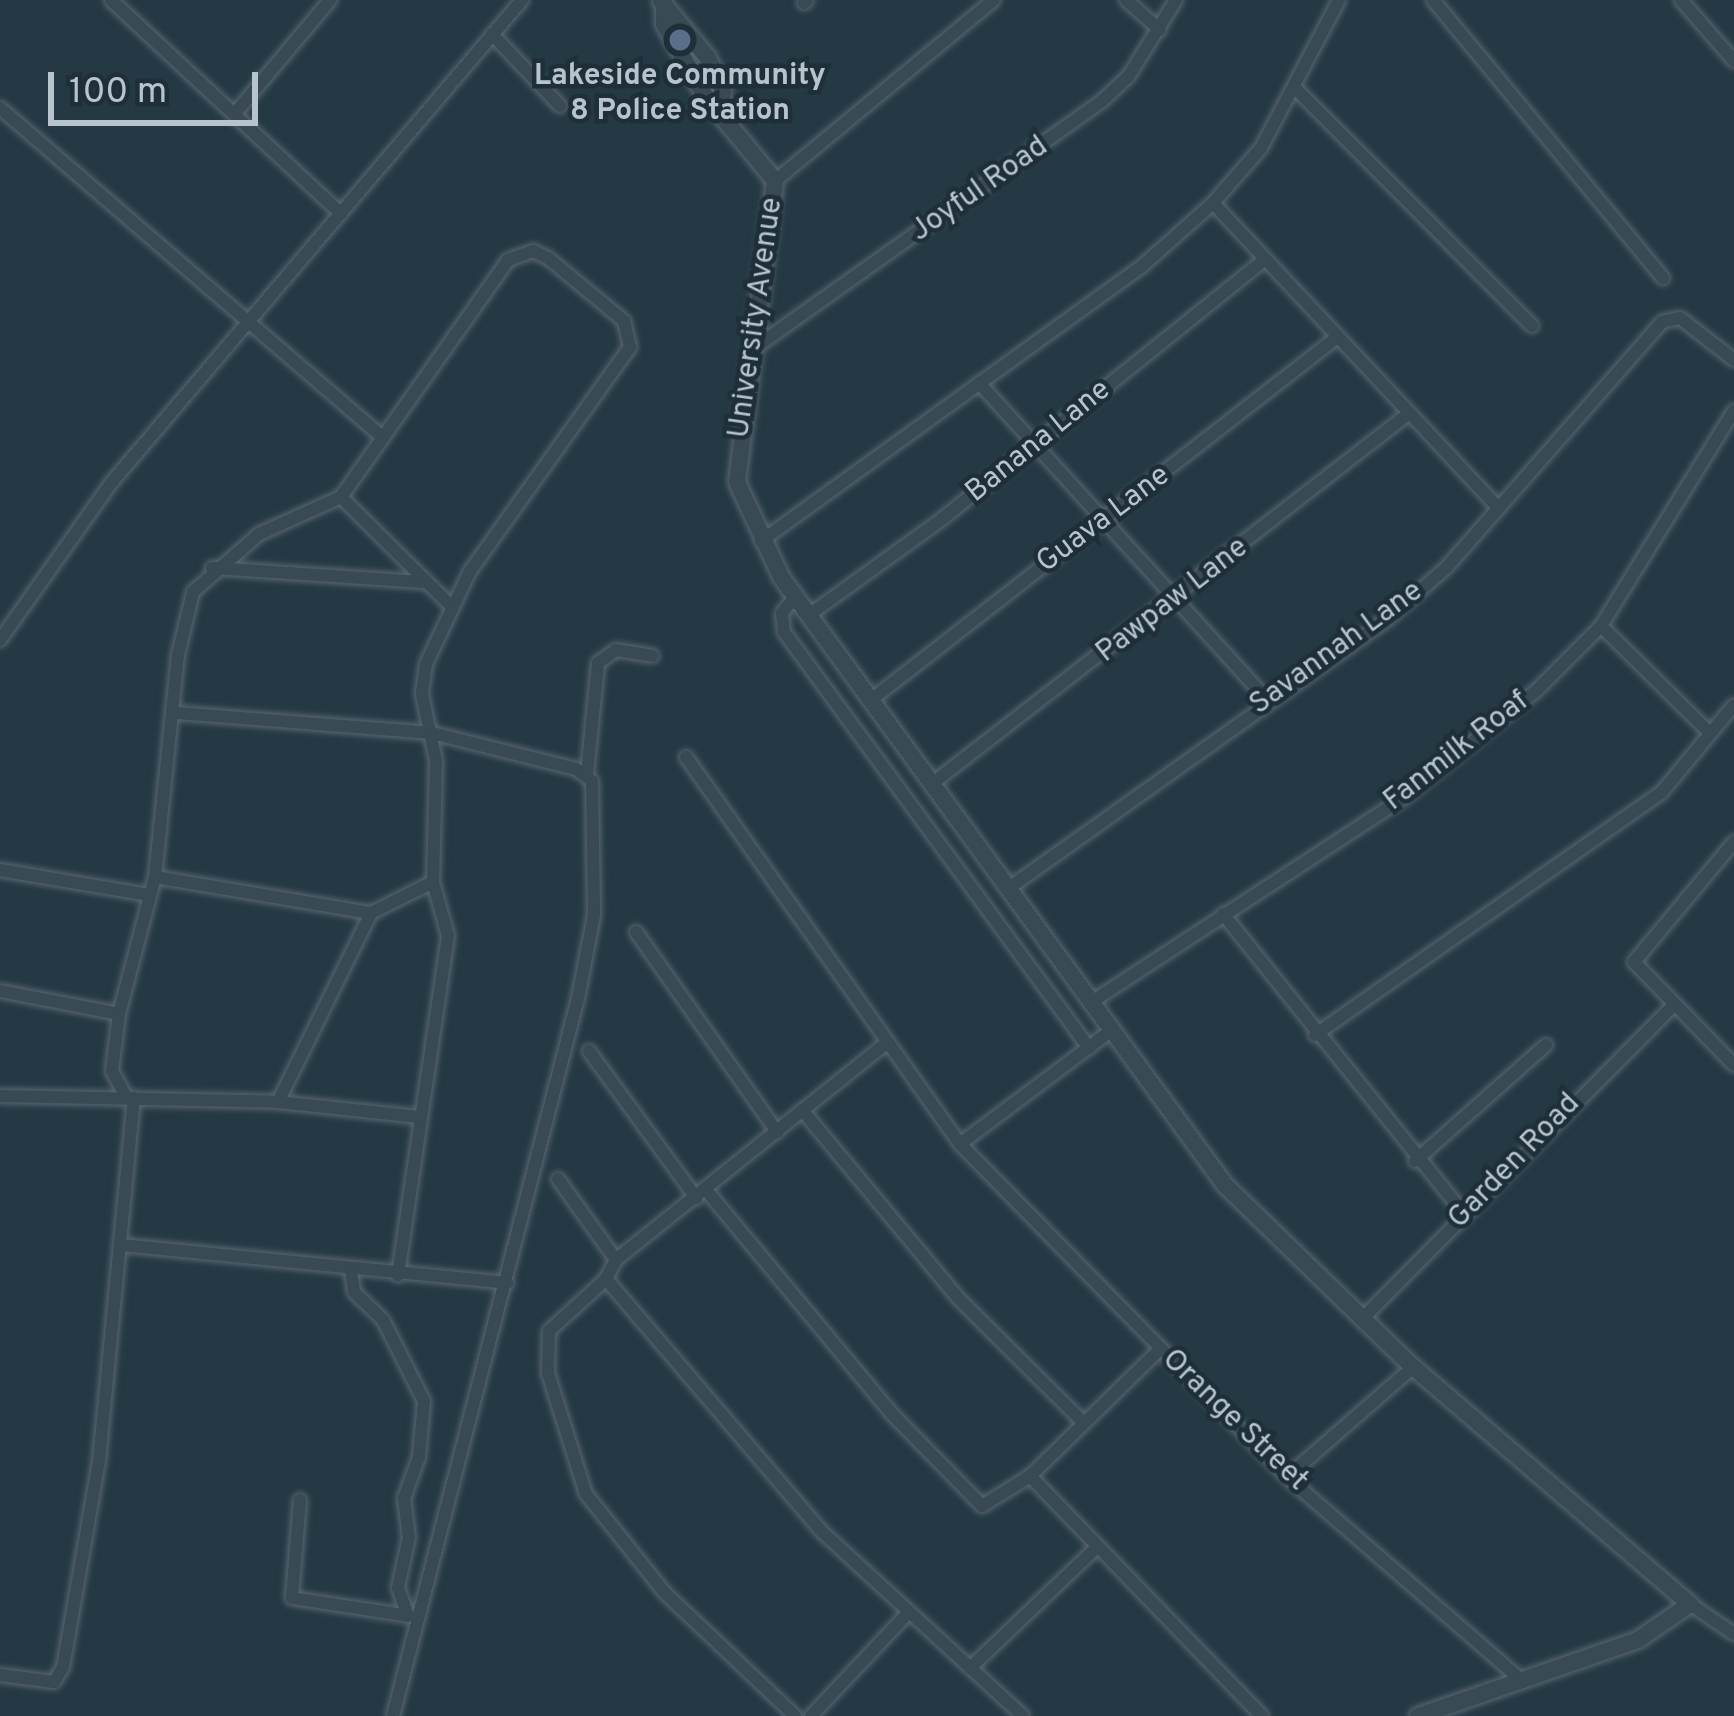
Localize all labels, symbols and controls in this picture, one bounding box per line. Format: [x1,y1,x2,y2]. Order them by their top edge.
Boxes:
marker: Lakeside Community 8 Police Station [667,27,693,53]
scale bar [54,48,264,122]
place label: Lakeside Community 8 Police Station [534,59,826,130]
text: 100 m [69,70,167,116]
street label: Joyful Road [904,130,1056,250]
street label: University Avenue [722,195,792,441]
street label: Banana Lane [959,373,1119,511]
street label: Guava Lane [1030,458,1178,582]
street label: Pawpaw Lane [1090,530,1256,672]
street label: Savannah Lane [1243,574,1431,724]
street label: Fanmilk Roaf [1377,684,1537,820]
street label: Garden Road [1441,1087,1589,1237]
street label: Orange Street [1153,1342,1315,1500]

